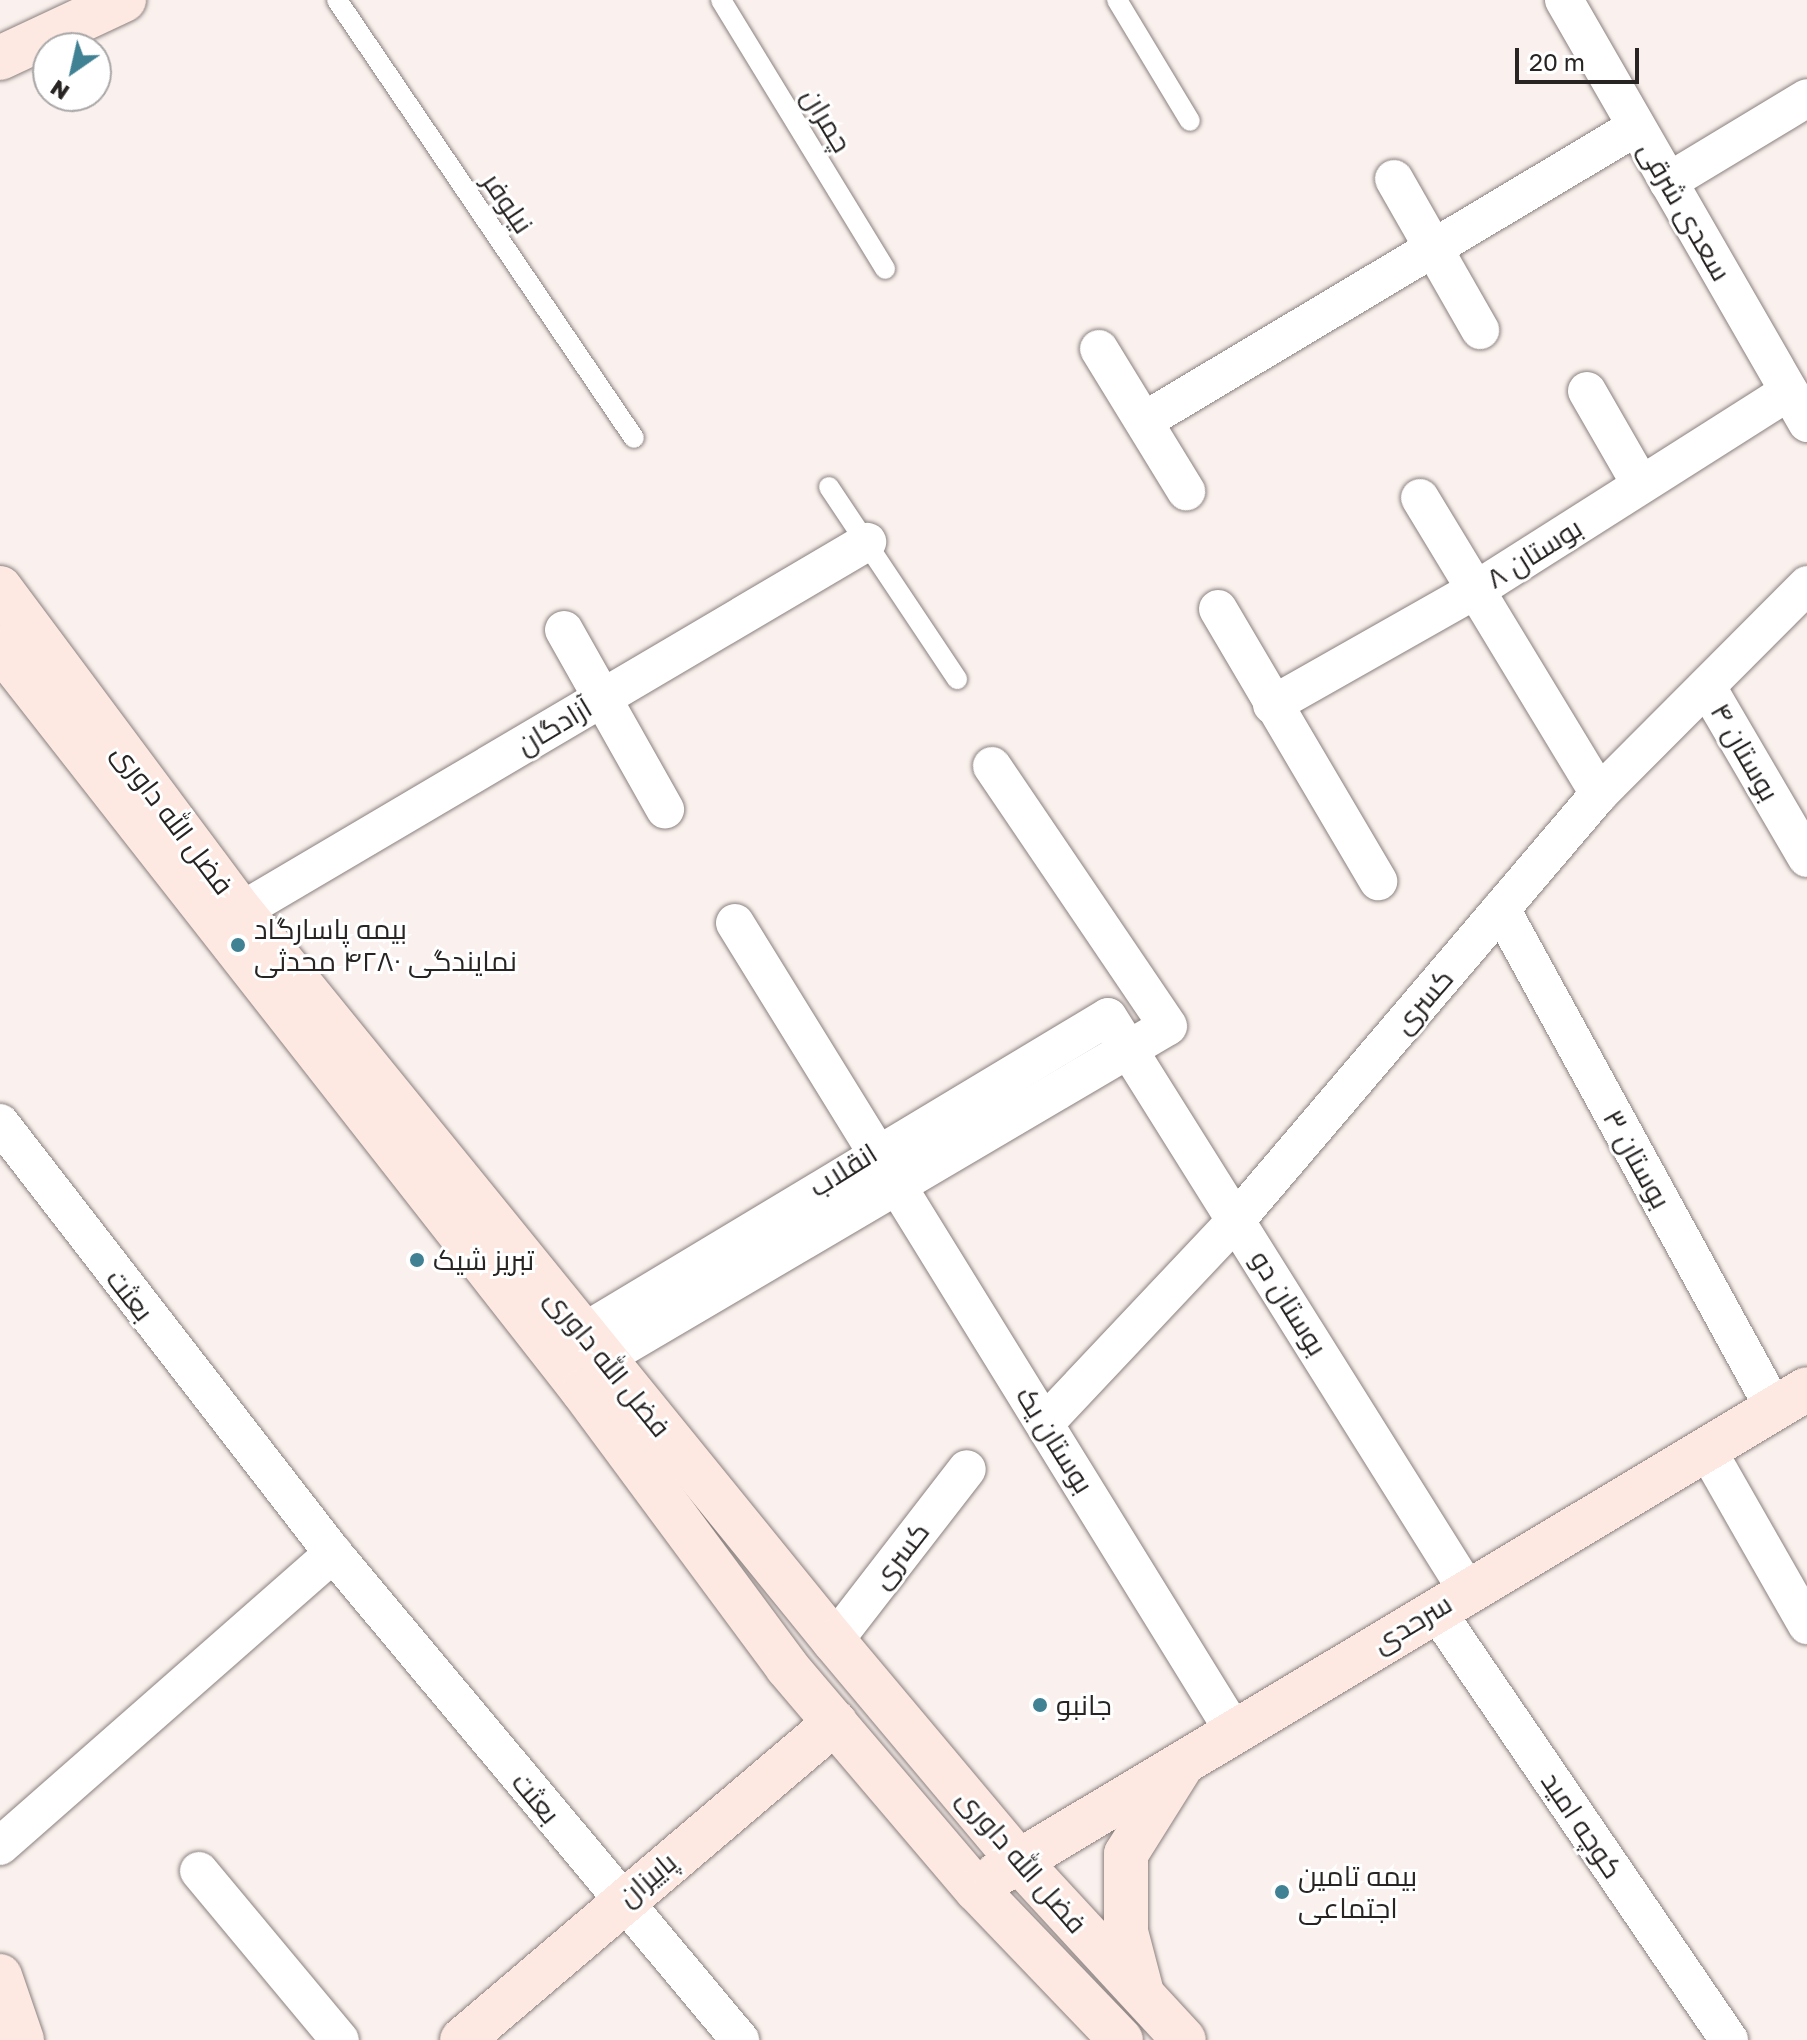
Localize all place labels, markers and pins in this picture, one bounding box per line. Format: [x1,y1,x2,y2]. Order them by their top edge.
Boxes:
place label: بیمه پاسارگاد نمایندگی ۴۲۸۰ محدثی [254,912,517,978]
marker: بیمه پاسارگاد نمایندگی ۴۲۸۰ محدثی [229,936,247,954]
place label: تبریز شیک [433,1243,534,1277]
marker: تبریز شیک [408,1251,426,1269]
place label: جانبو [1056,1688,1112,1722]
marker: جانبو [1031,1696,1049,1714]
place label: بیمه تامین اجتماعی [1298,1859,1417,1925]
marker: بیمه تامین اجتماعی [1273,1883,1291,1901]

